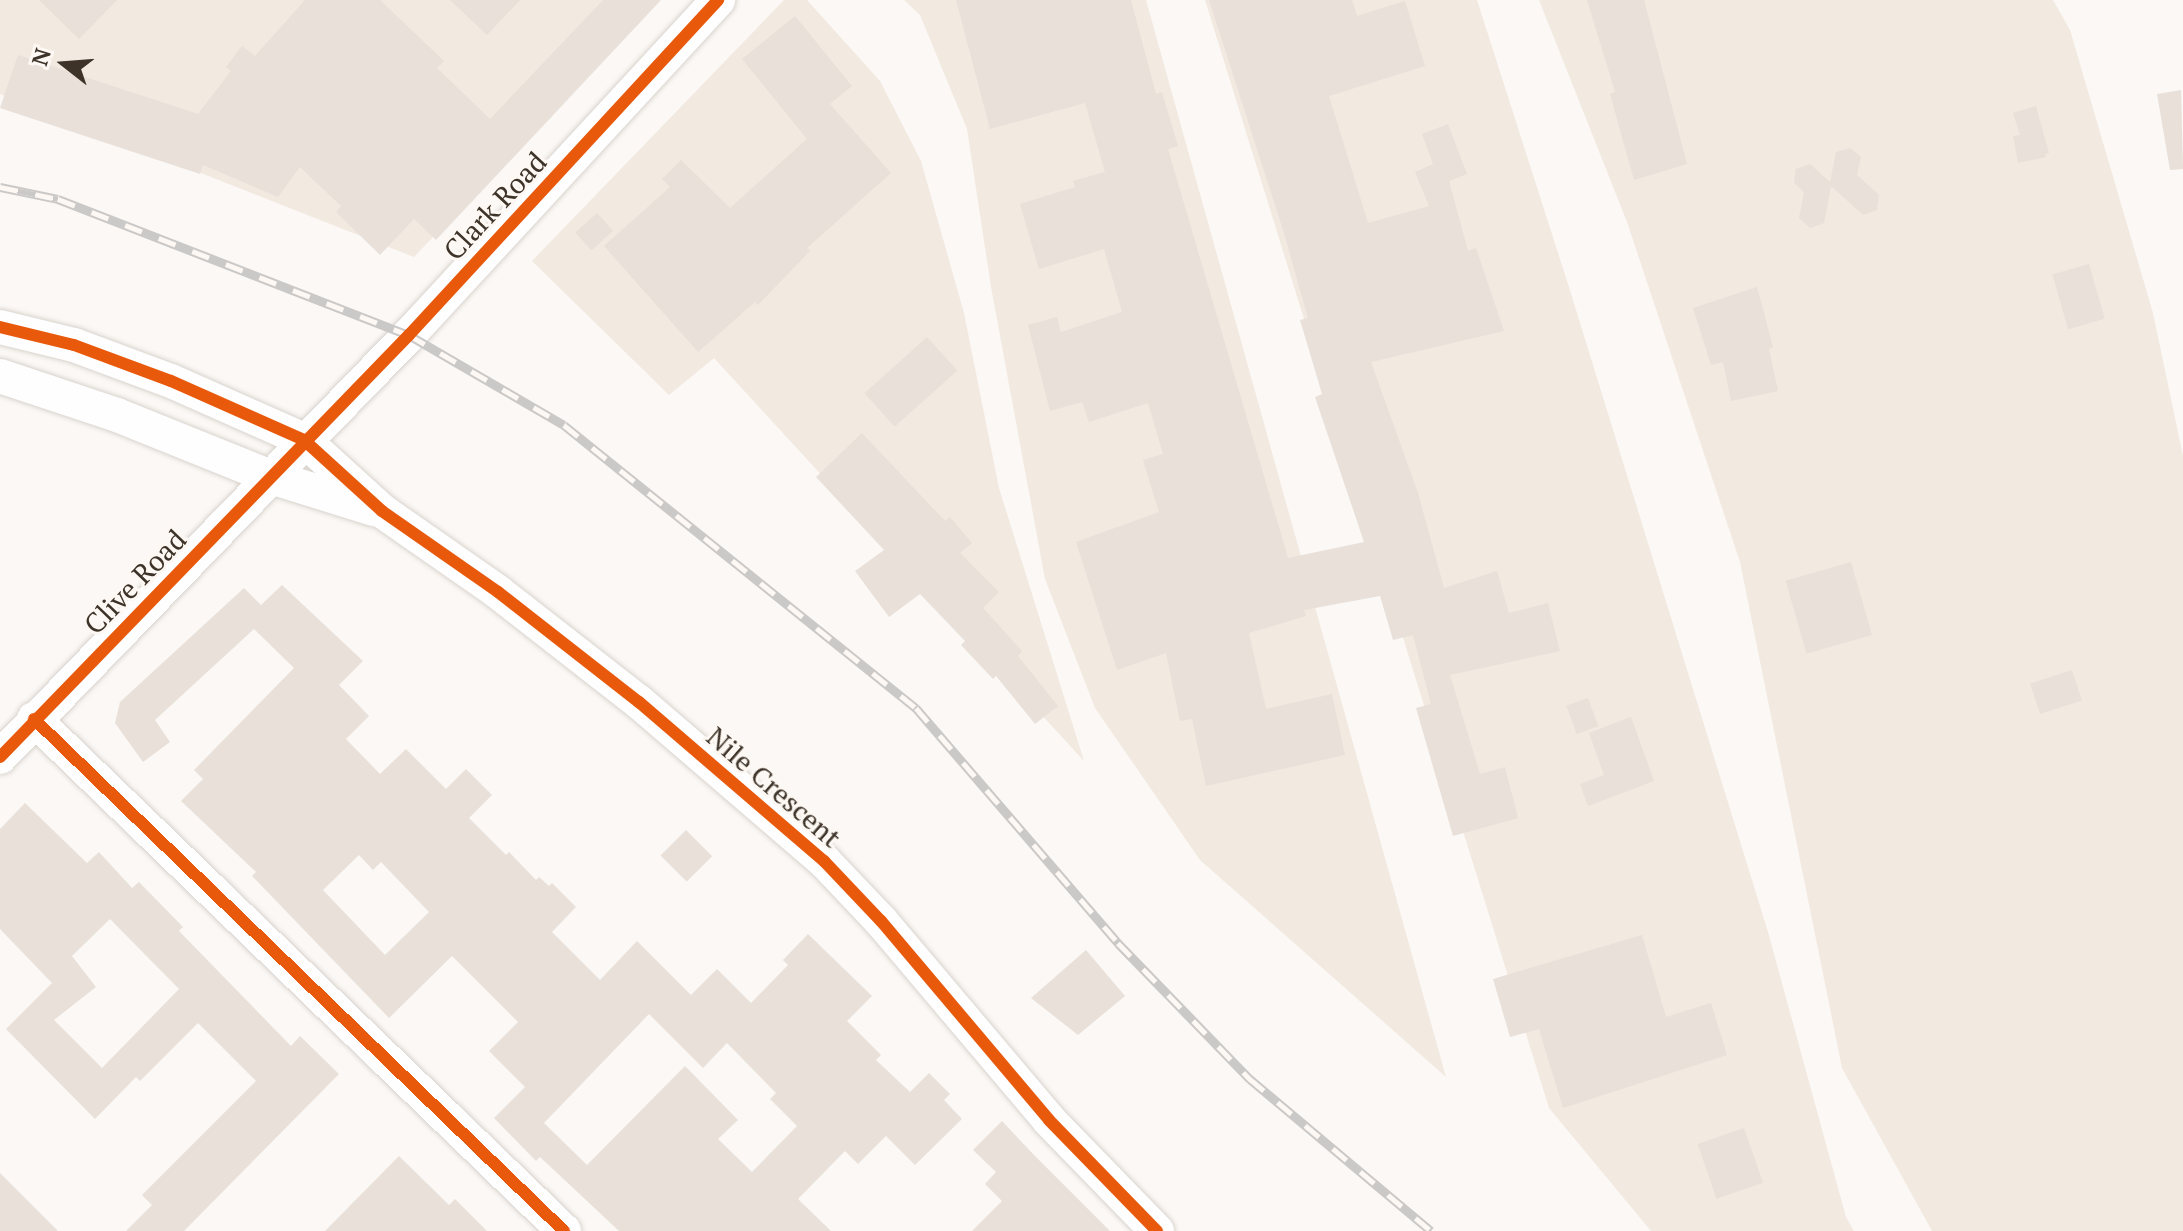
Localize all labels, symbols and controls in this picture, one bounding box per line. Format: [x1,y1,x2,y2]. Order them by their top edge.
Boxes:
north arrow [24,24,104,104]
text: N [24,45,57,69]
street label: Clark Road [437,145,553,267]
street label: Clive Road [77,523,193,641]
street label: Nile Crescent [700,720,848,854]

